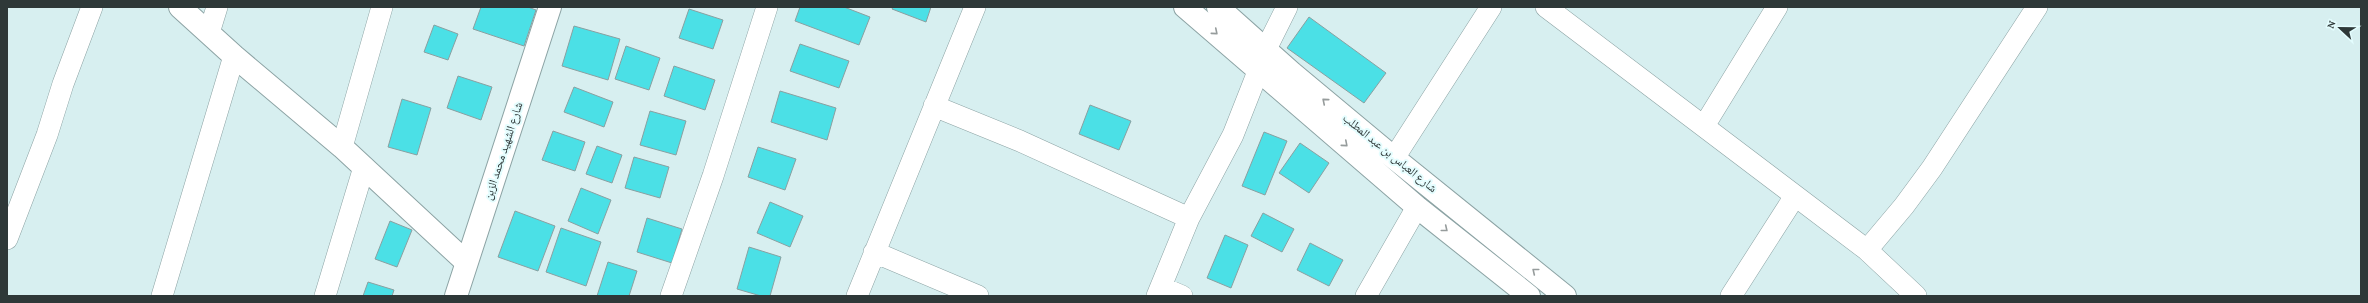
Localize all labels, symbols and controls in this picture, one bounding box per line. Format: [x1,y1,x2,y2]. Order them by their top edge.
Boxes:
north arrow [2320,8,2360,48]
text: N [2324,18,2338,30]
one-way arrow [1211,28,1218,35]
one-way arrow [1323,98,1330,105]
street label: شارع الشهيد محمد الزبن [481,100,526,202]
street label: شارع العباس بن عبد المطلب [1339,111,1440,196]
one-way arrow [1341,140,1348,147]
one-way arrow [1440,224,1447,231]
one-way arrow [1532,269,1539,276]

